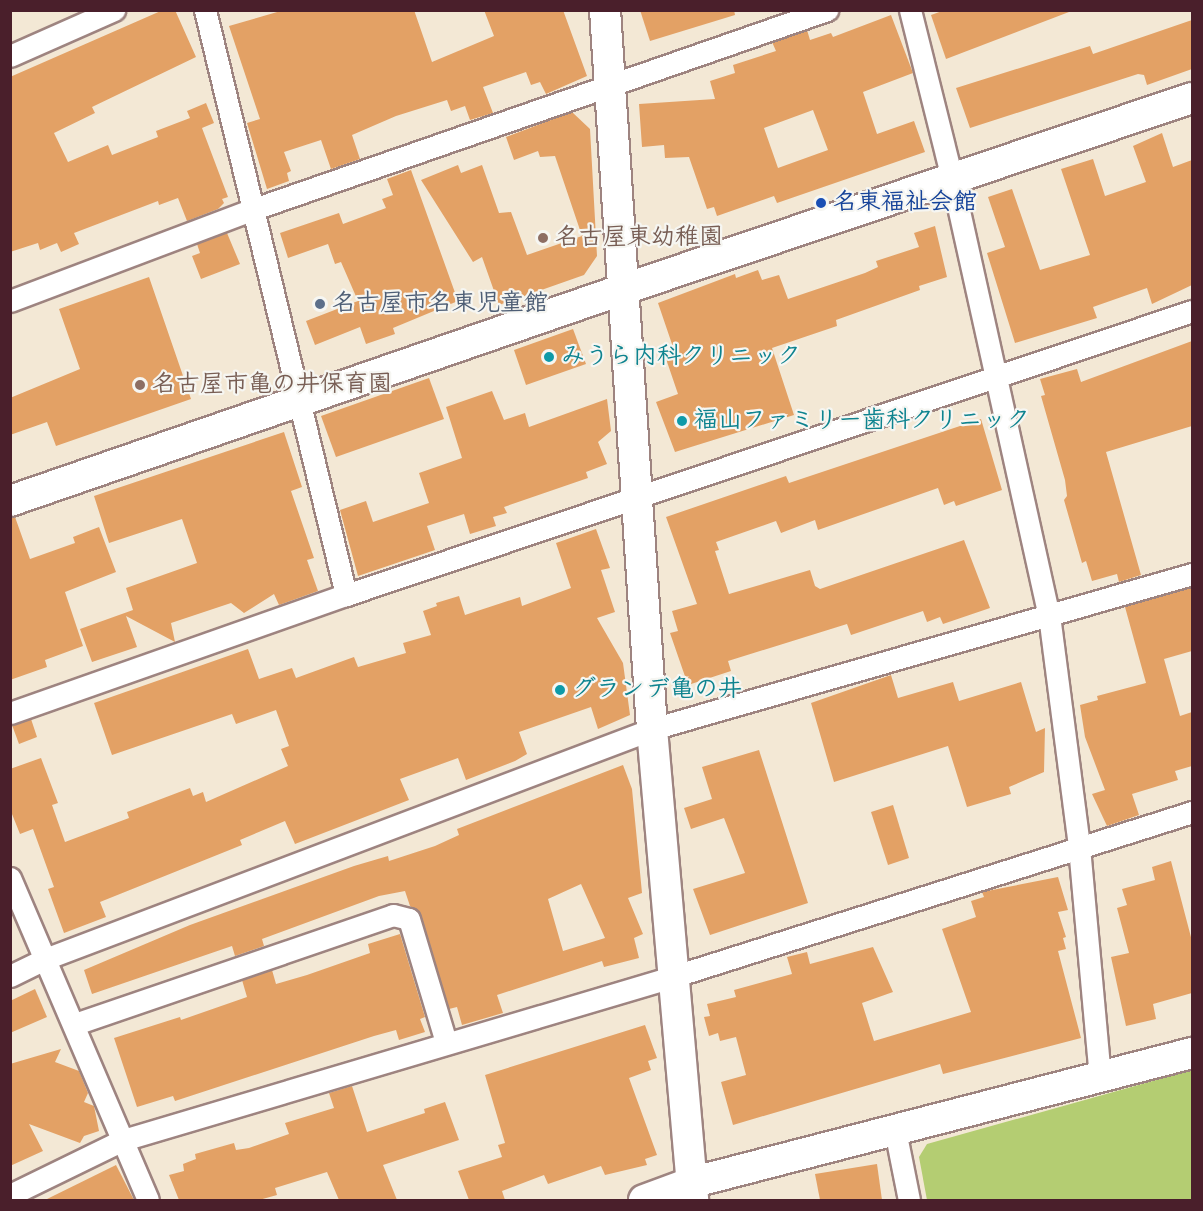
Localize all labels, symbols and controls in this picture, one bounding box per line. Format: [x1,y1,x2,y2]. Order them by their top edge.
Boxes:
place label: 名東福祉会館 [833,189,977,217]
marker: 名東福祉会館 [814,196,828,210]
place label: 名古屋東幼稚園 [555,224,723,252]
marker: 名古屋東幼稚園 [536,231,550,245]
place label: 名古屋市名東児童館 [332,290,548,318]
marker: 名古屋市名東児童館 [313,297,327,311]
place label: みうら内科クリニック [561,343,801,371]
marker: みうら内科クリニック [542,350,556,364]
place label: 名古屋市亀の井保育園 [152,371,392,399]
marker: 名古屋市亀の井保育園 [133,378,147,392]
place label: 福山ファミリー歯科クリニック [694,407,1030,435]
marker: 福山ファミリー歯科クリニック [675,414,689,428]
place label: グランデ亀の井 [572,676,740,704]
marker: グランデ亀の井 [553,683,567,697]

